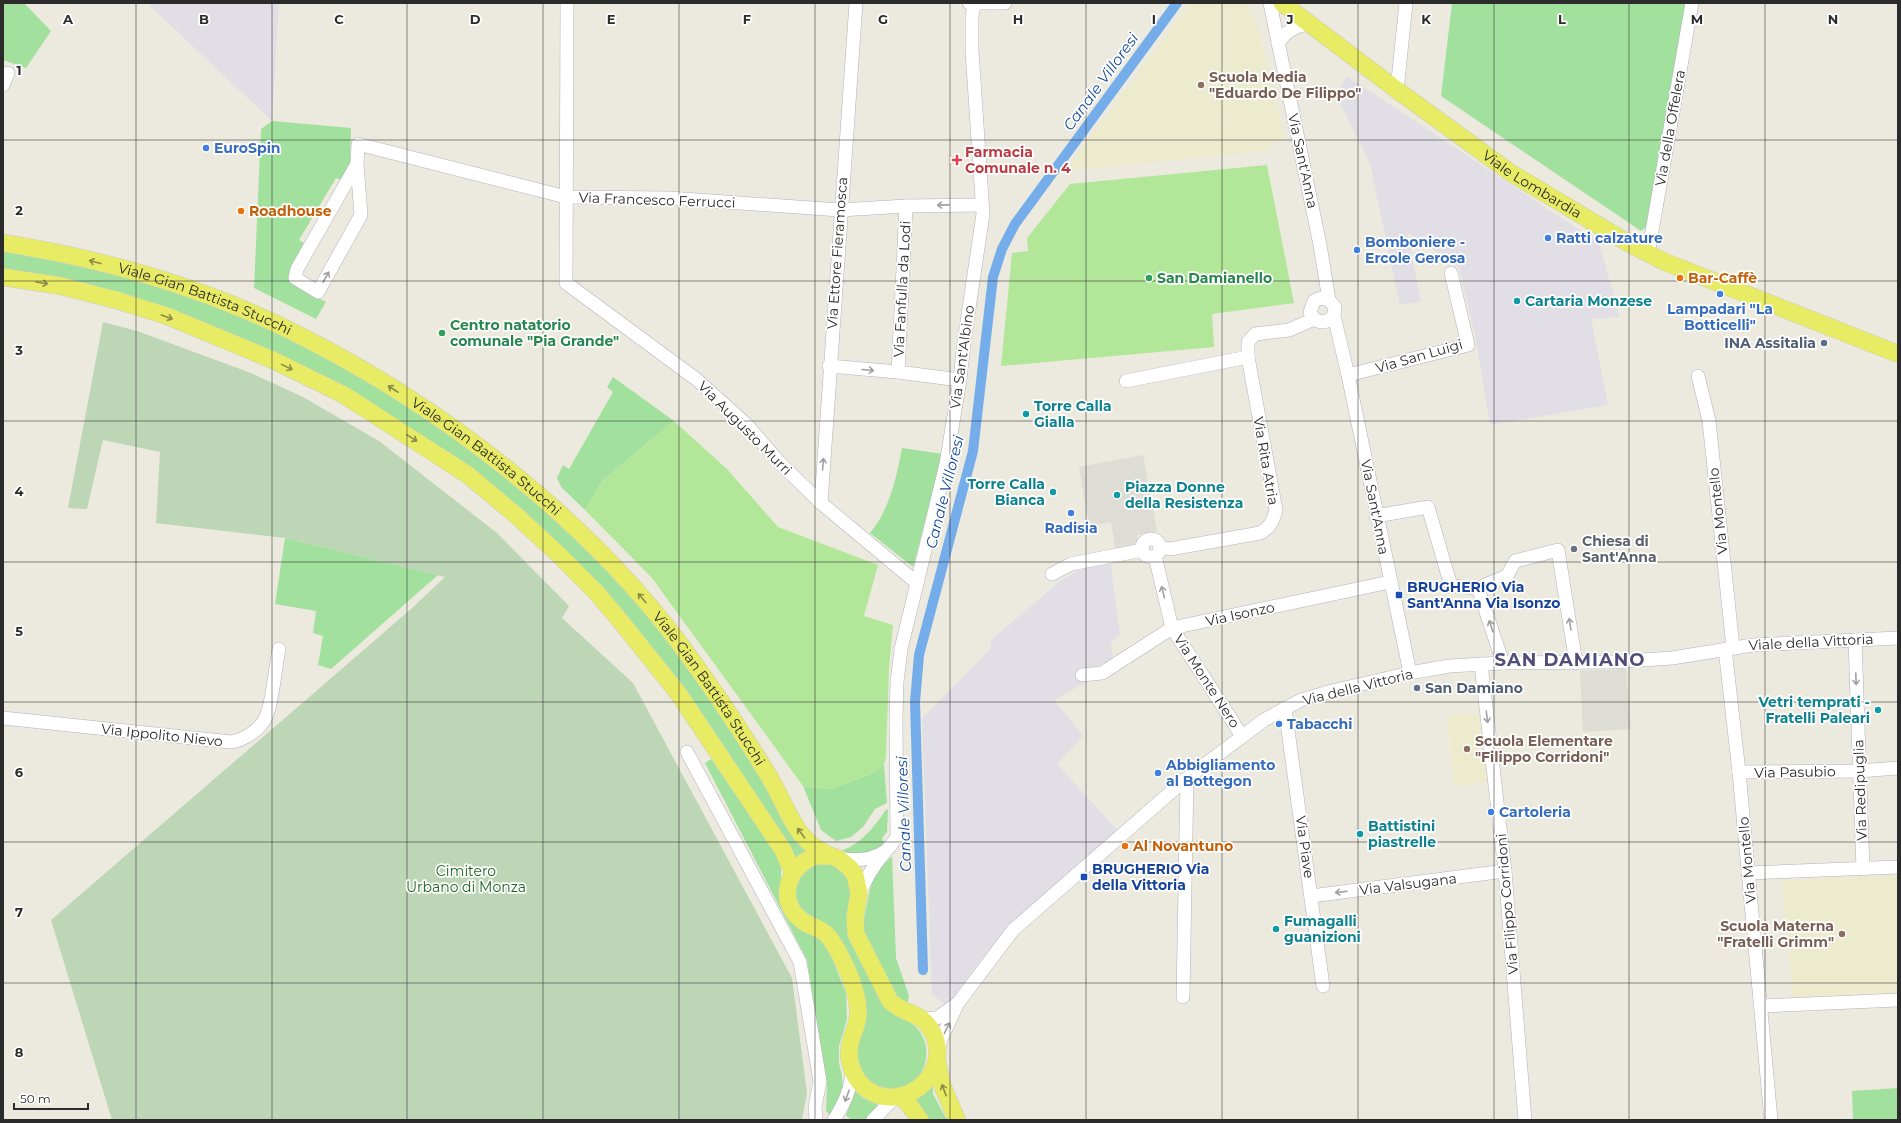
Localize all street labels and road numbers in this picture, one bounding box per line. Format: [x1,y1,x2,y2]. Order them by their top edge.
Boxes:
street label: Via della Offelera [1651,68,1689,188]
street label: Via Sant'Anna [1284,112,1322,210]
street label: Viale Lombardia [1479,146,1585,222]
street label: Via Ettore Fieramosca [823,176,851,330]
street label: Via Francesco Ferrucci [578,188,736,212]
street label: Via Fanfulla da Lodi [889,220,915,358]
street label: Viale Gian Battista Stucchi [116,258,295,339]
street label: Via Sant'Albino [946,304,978,410]
street label: Via San Luigi [1373,335,1465,377]
street label: Via Augusto Murri [694,377,796,479]
street label: Viale Gian Battista Stucchi [408,393,565,519]
street label: Via Rita Atria [1249,415,1283,507]
street label: Via Sant'Anna [1357,458,1393,556]
street label: Via Montello [1704,467,1731,555]
street label: Via Isonzo [1204,598,1276,630]
street label: Viale Gian Battista Stucchi [649,608,769,769]
street label: Viale della Vittoria [1748,630,1874,654]
street label: Via Monte Nero [1170,631,1244,732]
street label: Via della Vittoria [1301,665,1415,709]
street label: Via Ippolito Nievo [100,720,224,750]
street label: Via Redipuglia [1849,739,1871,841]
street label: Via Pasubio [1754,762,1836,782]
street label: Via Piave [1292,815,1318,879]
street label: Via Montello [1734,816,1760,904]
street label: Via Filippo Corridoni [1492,833,1522,975]
street label: Via Valsugana [1358,869,1458,899]

